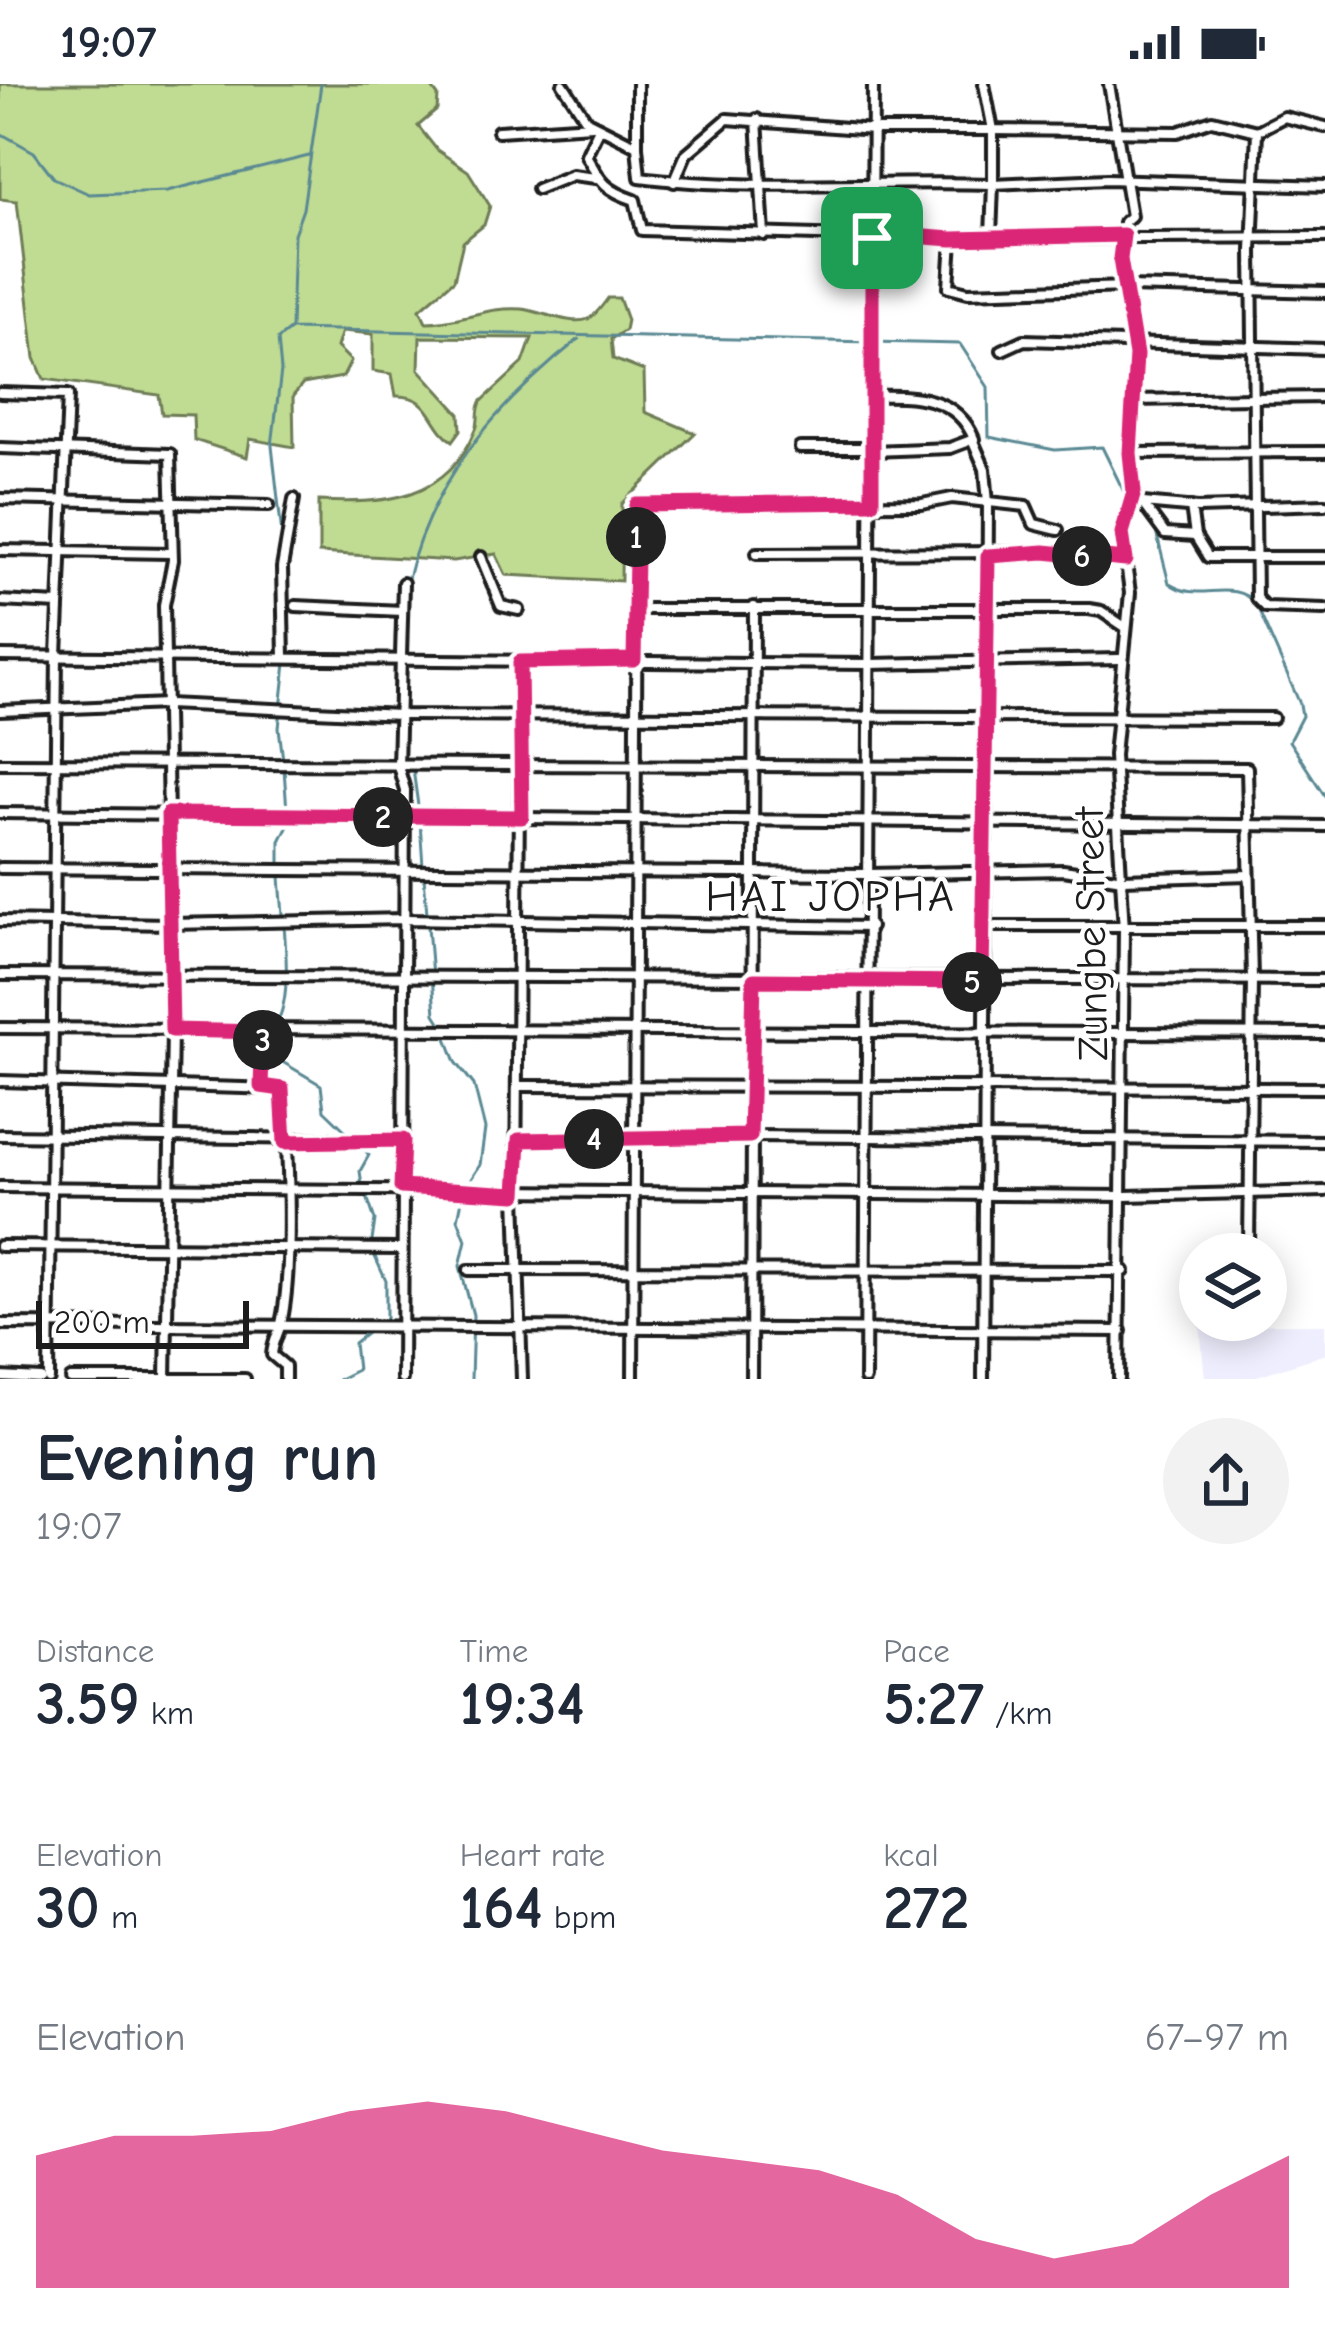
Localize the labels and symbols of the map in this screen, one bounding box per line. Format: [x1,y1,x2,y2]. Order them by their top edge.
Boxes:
pin [821,187,923,289]
pin: 1 [606,507,666,567]
pin: 6 [1052,526,1112,586]
pin: 2 [353,787,413,847]
street label: Zungbe Street [1065,805,1118,1061]
district label: HAI JOPHA [705,870,957,922]
pin: 5 [942,952,1002,1012]
pin: 3 [233,1010,293,1070]
pin: 4 [564,1109,624,1169]
scale bar [36,1295,249,1348]

